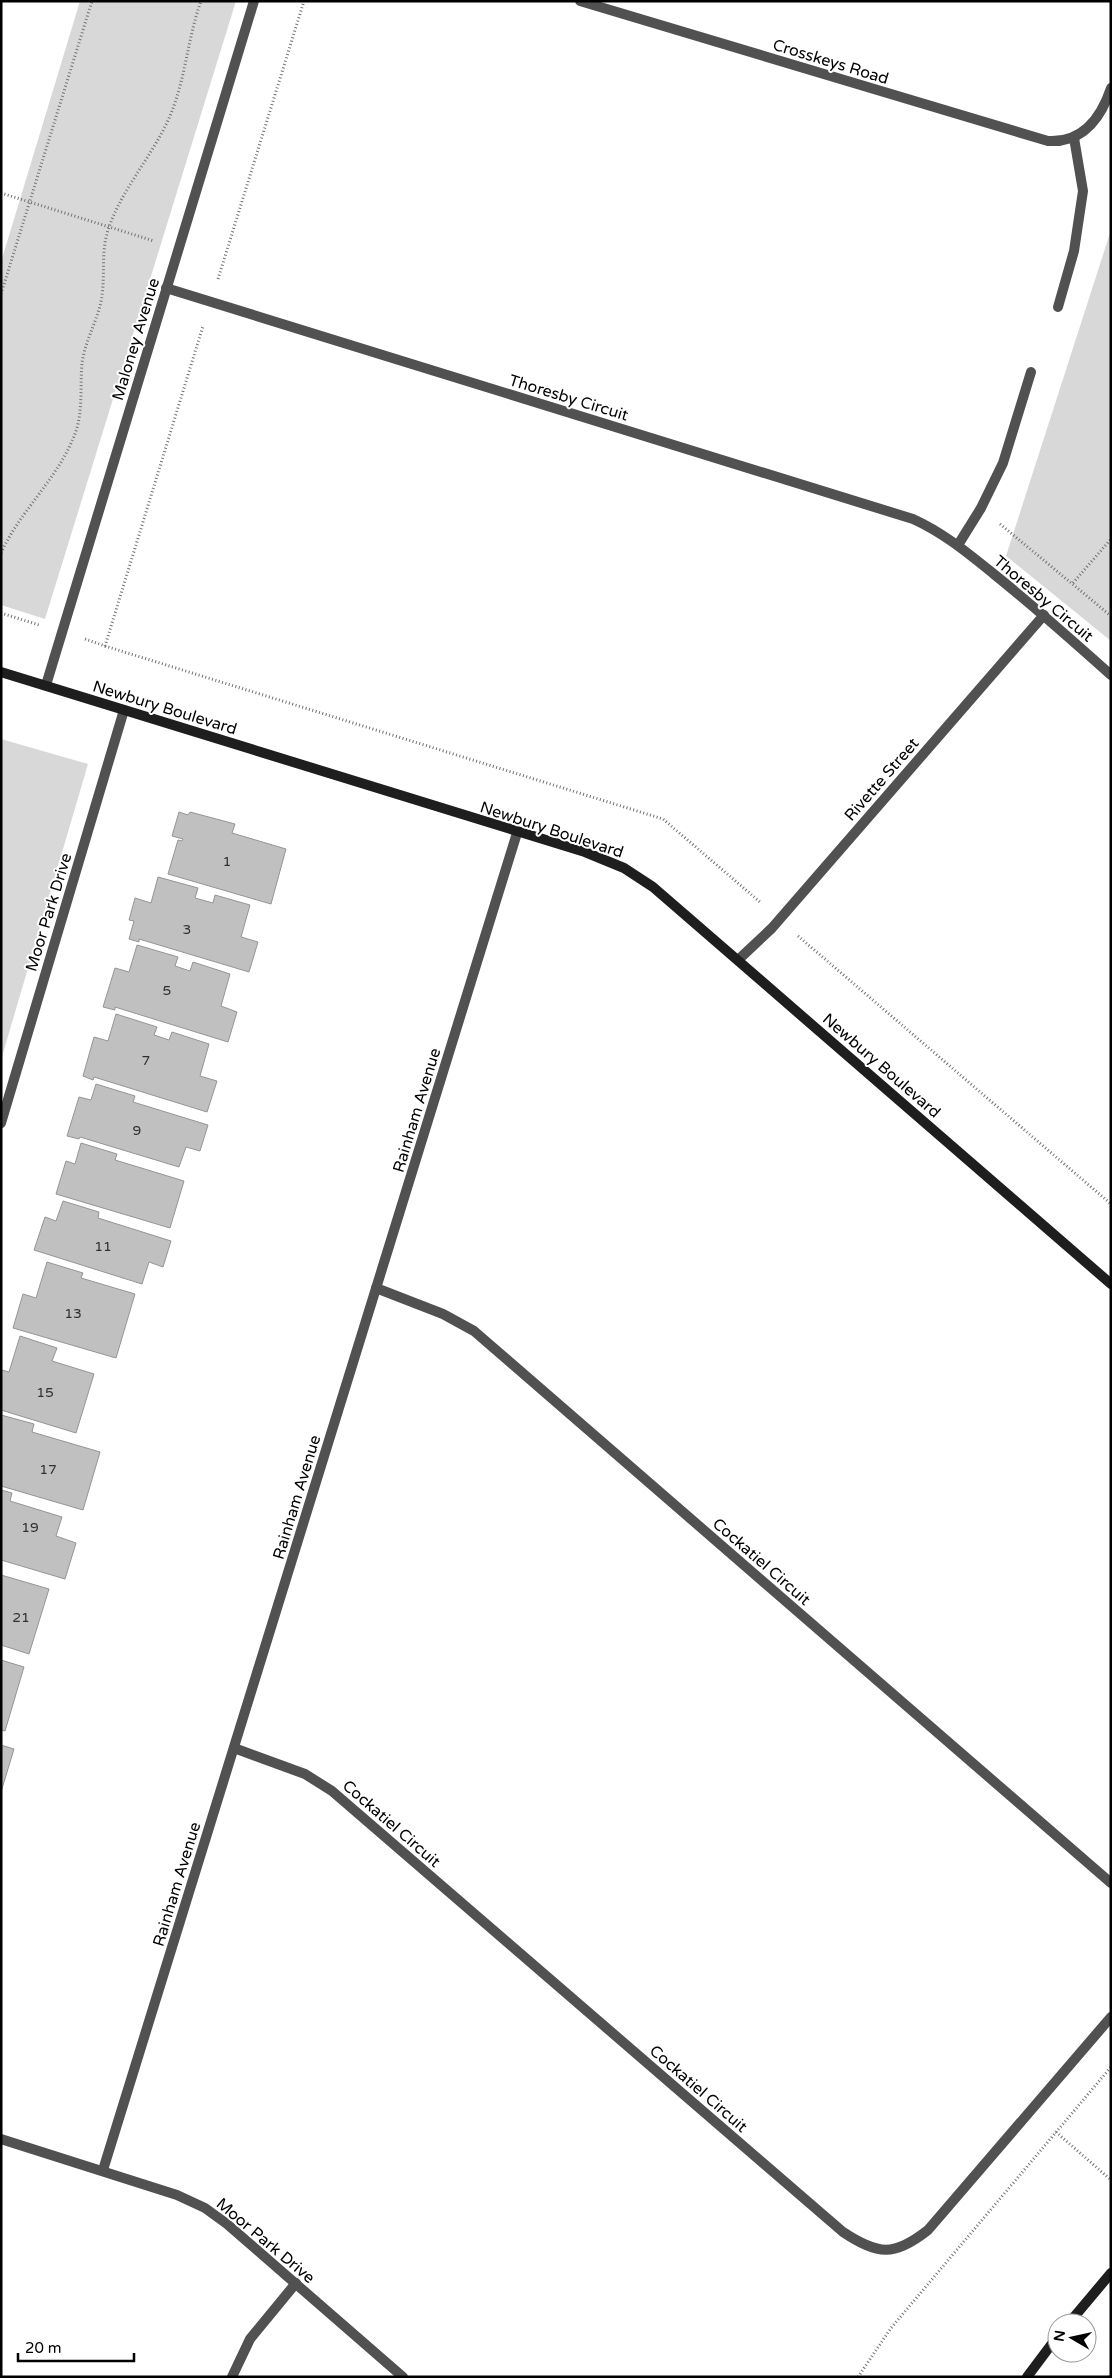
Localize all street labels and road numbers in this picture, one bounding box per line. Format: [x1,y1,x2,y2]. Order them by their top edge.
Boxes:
street label: Crosskeys Road [770,35,891,89]
street label: Maloney Avenue [108,276,164,403]
street label: Thoresby Circuit [507,370,631,426]
street label: Thoresby Circuit [989,551,1097,646]
street label: Newbury Boulevard [90,676,239,739]
street label: Rivette Street [840,734,923,825]
street label: Newbury Boulevard [477,797,626,863]
street label: Moor Park Drive [21,851,76,974]
street label: Newbury Boulevard [818,1009,944,1122]
street label: Rainham Avenue [389,1046,445,1175]
street label: Rainham Avenue [269,1433,325,1562]
street label: Cockatiel Circuit [708,1514,814,1610]
street label: Cockatiel Circuit [338,1776,444,1872]
street label: Rainham Avenue [149,1820,205,1949]
street label: Cockatiel Circuit [645,2041,751,2137]
street label: Moor Park Drive [212,2194,319,2288]

